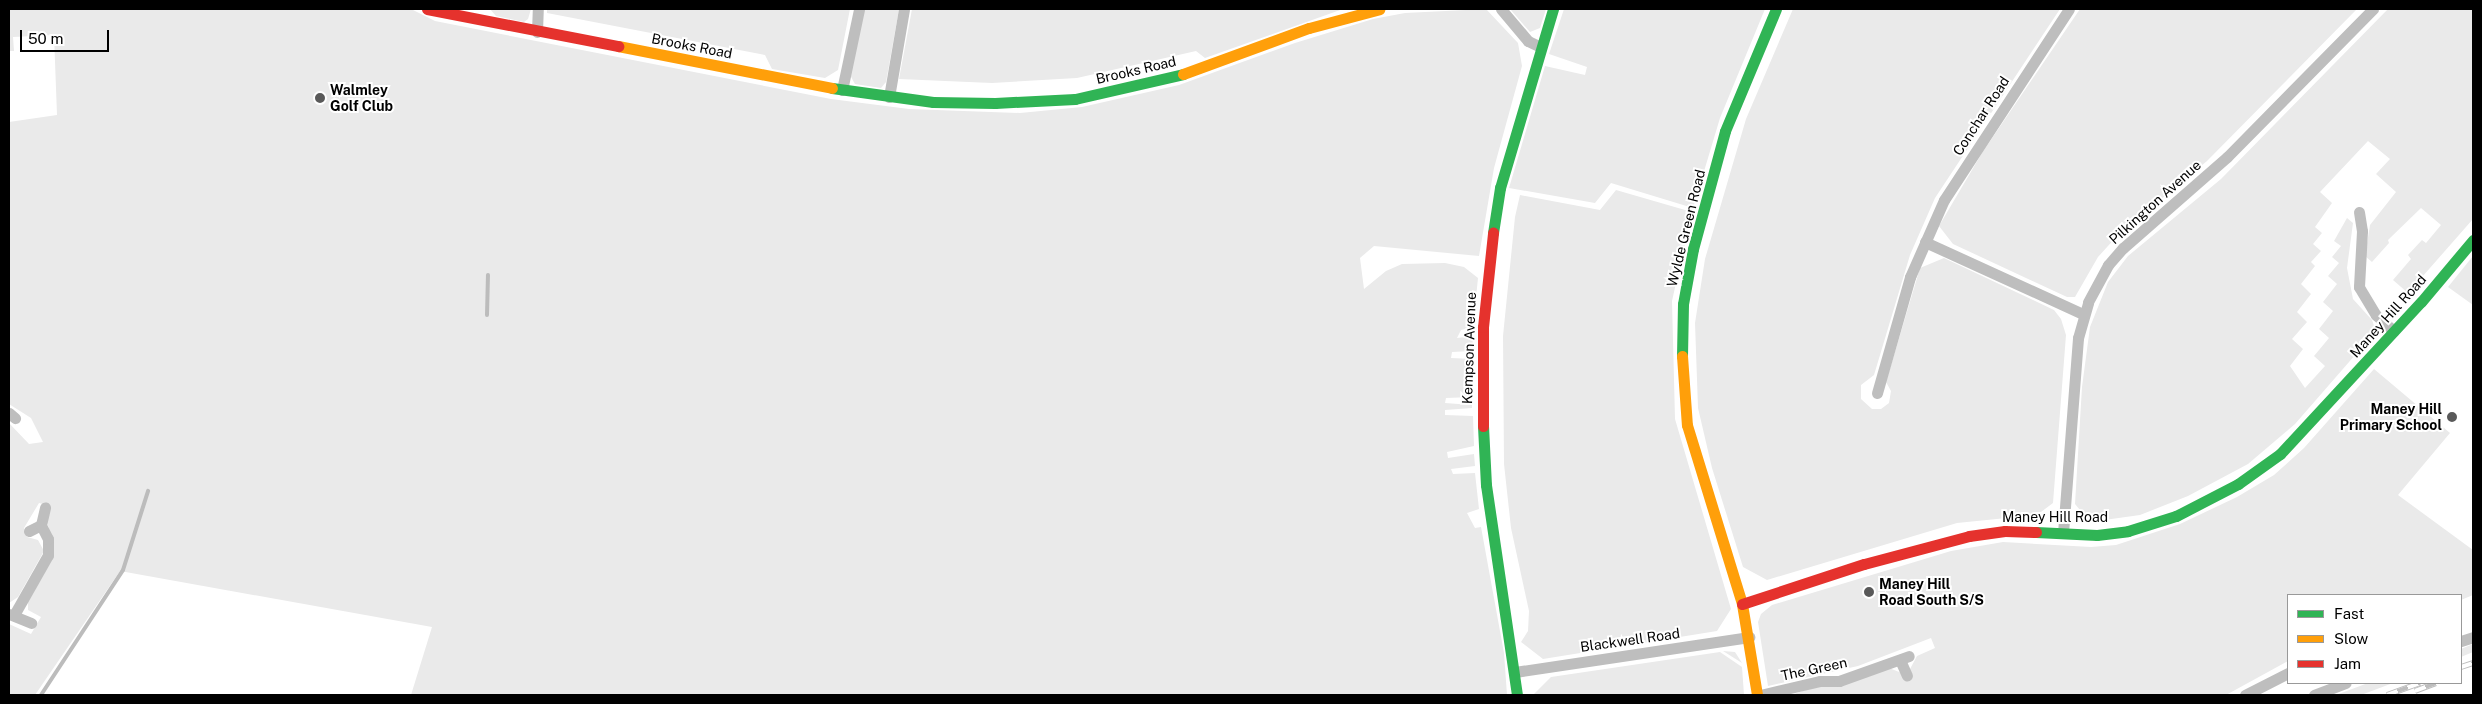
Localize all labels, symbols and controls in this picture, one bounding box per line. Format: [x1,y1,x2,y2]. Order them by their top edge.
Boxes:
scale bar [22,20,111,52]
text: 50 m [28,30,63,47]
street label: Brooks Road [650,30,734,62]
street label: Brooks Road [1094,53,1178,87]
street label: Conchar Road [1949,73,2013,159]
place label: Walmley Golf Club [330,82,393,114]
marker: Walmley Golf Club [314,92,326,104]
street label: Pilkington Avenue [2106,156,2204,248]
street label: Wylde Green Road [1663,167,1709,289]
street label: Maney Hill Road [2346,271,2430,361]
street label: Kempson Avenue [1459,292,1479,404]
place label: Maney Hill Primary School [2340,401,2442,434]
marker: Maney Hill Primary School [2446,411,2458,423]
street label: Maney Hill Road [2002,509,2108,525]
place label: Maney Hill Road South S/S [1879,576,1984,608]
marker: Maney Hill Road South S/S [1863,586,1875,598]
legend [2287,594,2462,684]
text: Fast [2334,605,2364,622]
street label: Blackwell Road [1579,625,1681,655]
text: Slow [2334,630,2368,647]
street label: The Green [1779,654,1849,684]
text: Jam [2334,655,2361,672]

